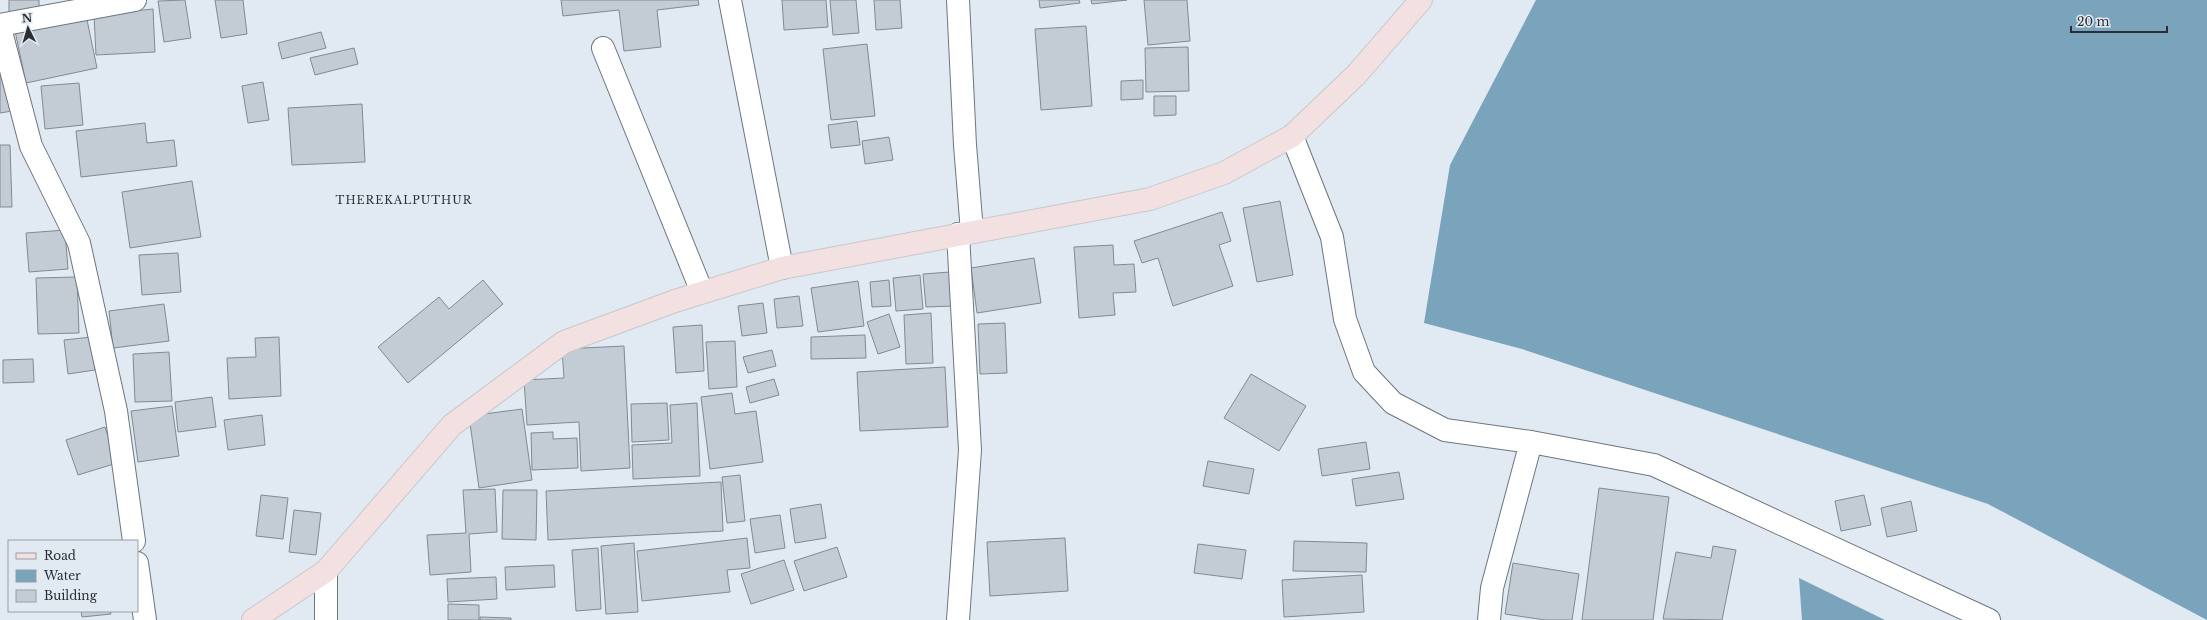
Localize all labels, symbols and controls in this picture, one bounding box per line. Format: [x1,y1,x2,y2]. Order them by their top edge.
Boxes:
north arrow [8,8,48,48]
scale bar [2071,8,2167,34]
text: N [21,11,34,25]
text: 20 m [2077,14,2109,29]
district label: THEREKALPUTHUR [336,193,472,207]
legend [8,540,138,612]
text: Road [44,548,76,563]
text: Water [43,568,81,583]
text: Building [44,588,98,603]

